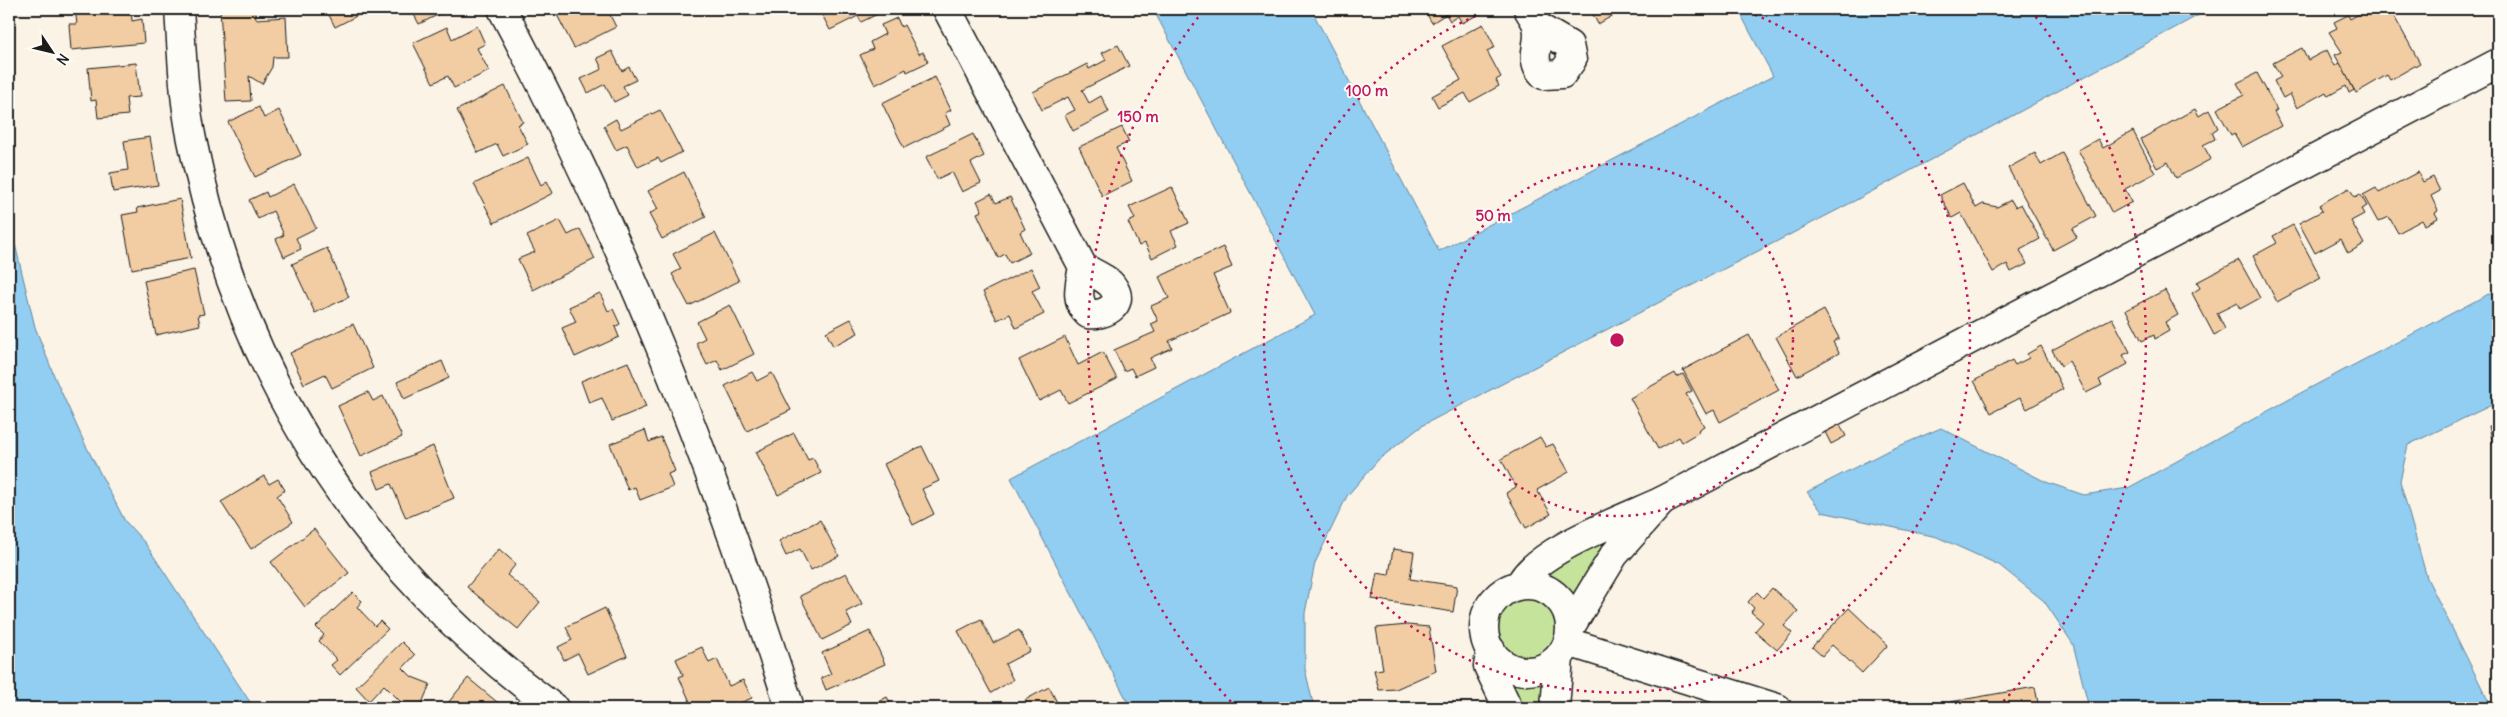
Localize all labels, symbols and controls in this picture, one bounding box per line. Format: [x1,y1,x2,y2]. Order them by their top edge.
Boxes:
north arrow [28,28,78,78]
text: N [52,50,73,69]
text: 100 m [1346,81,1388,100]
text: 150 m [1117,107,1159,126]
text: 50 m [1475,206,1511,225]
centre of rings [1608,331,1626,349]

